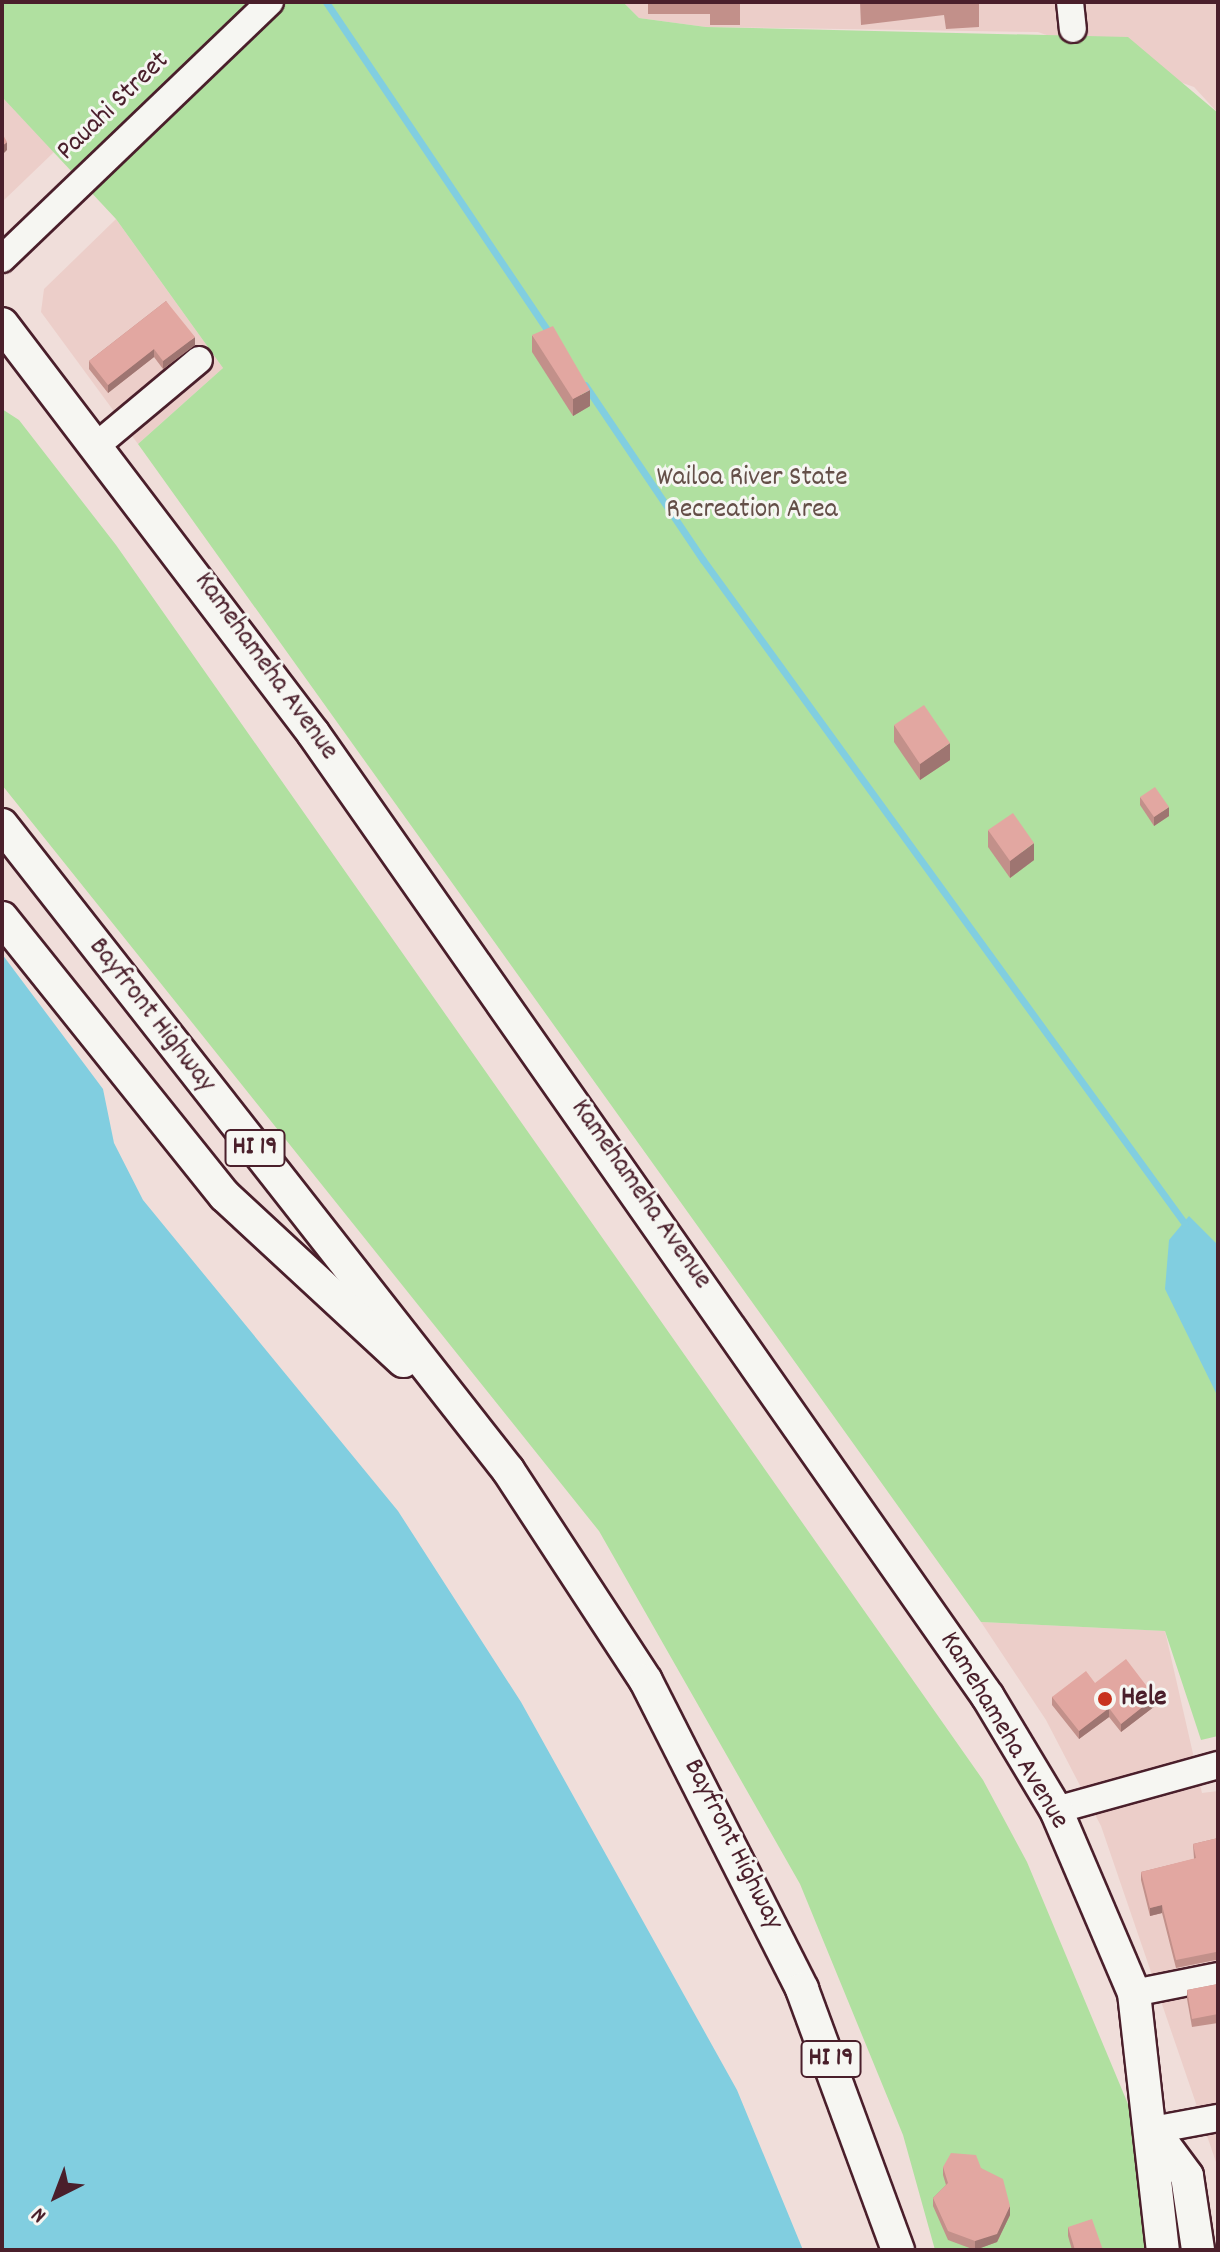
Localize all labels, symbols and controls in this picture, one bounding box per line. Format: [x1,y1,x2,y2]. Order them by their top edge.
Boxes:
street label: Pauahi Street [51,45,177,169]
park label: Wailoa River State Recreation Area [656,462,848,528]
street label: Kamehameha Avenue [186,566,344,768]
street label: Bayfront Highway [80,932,222,1100]
street label: Kamehameha Avenue [562,1094,718,1296]
road number: HI 19 [223,1126,287,1170]
street label: Kamehameha Avenue [931,1626,1075,1836]
place label: Hele [1121,1682,1167,1716]
marker: Hele [1096,1690,1114,1708]
street label: Bayfront Highway [675,1754,789,1936]
road number: HI 19 [799,2037,863,2081]
north arrow [16,2156,96,2236]
text: N [25,2199,54,2229]

